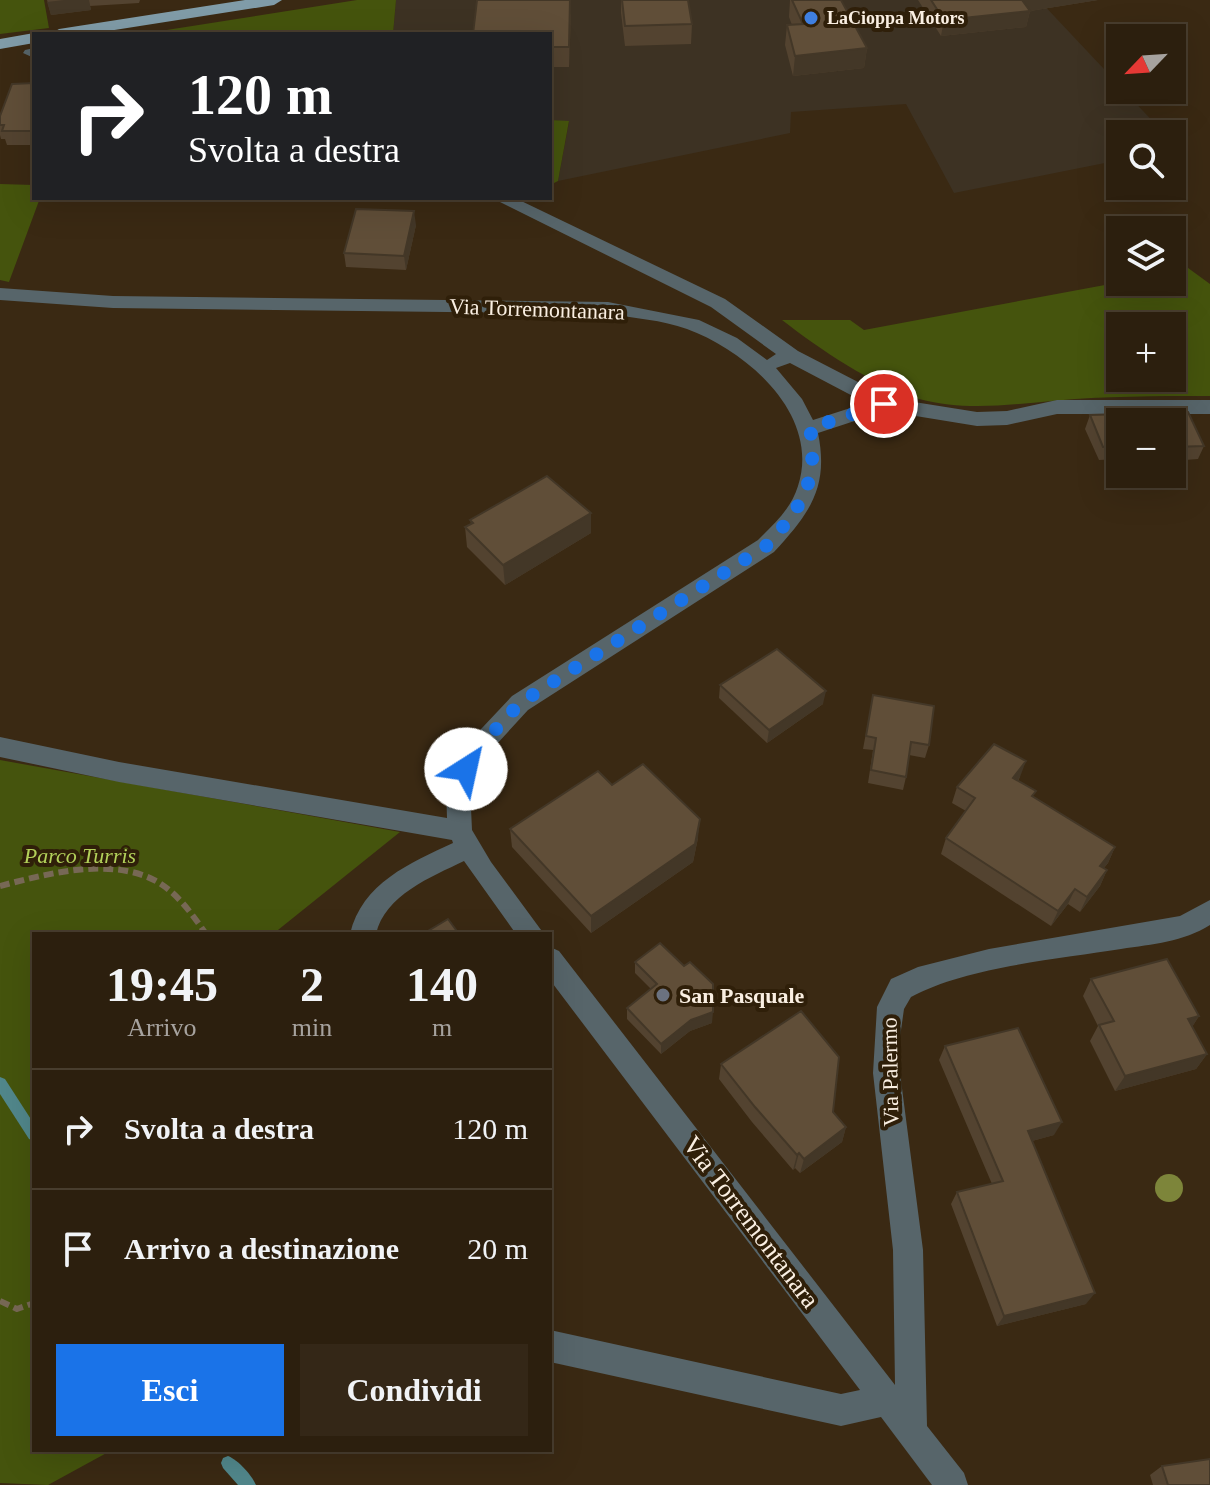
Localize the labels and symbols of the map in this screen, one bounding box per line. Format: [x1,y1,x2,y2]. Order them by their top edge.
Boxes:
place label: LaCioppa Motors [827,8,965,28]
marker: LaCioppa Motors [802,9,820,27]
north arrow [1106,24,1186,104]
street label: Via Torremontanara [449,293,625,325]
pin [850,370,918,438]
position arrow [424,727,508,811]
park label: Parco Turris [23,843,136,868]
place label: San Pasquale [679,983,805,1008]
marker: San Pasquale [654,986,672,1004]
street label: Via Palermo [877,1017,903,1127]
street label: Via Torremontanara [677,1130,825,1314]

